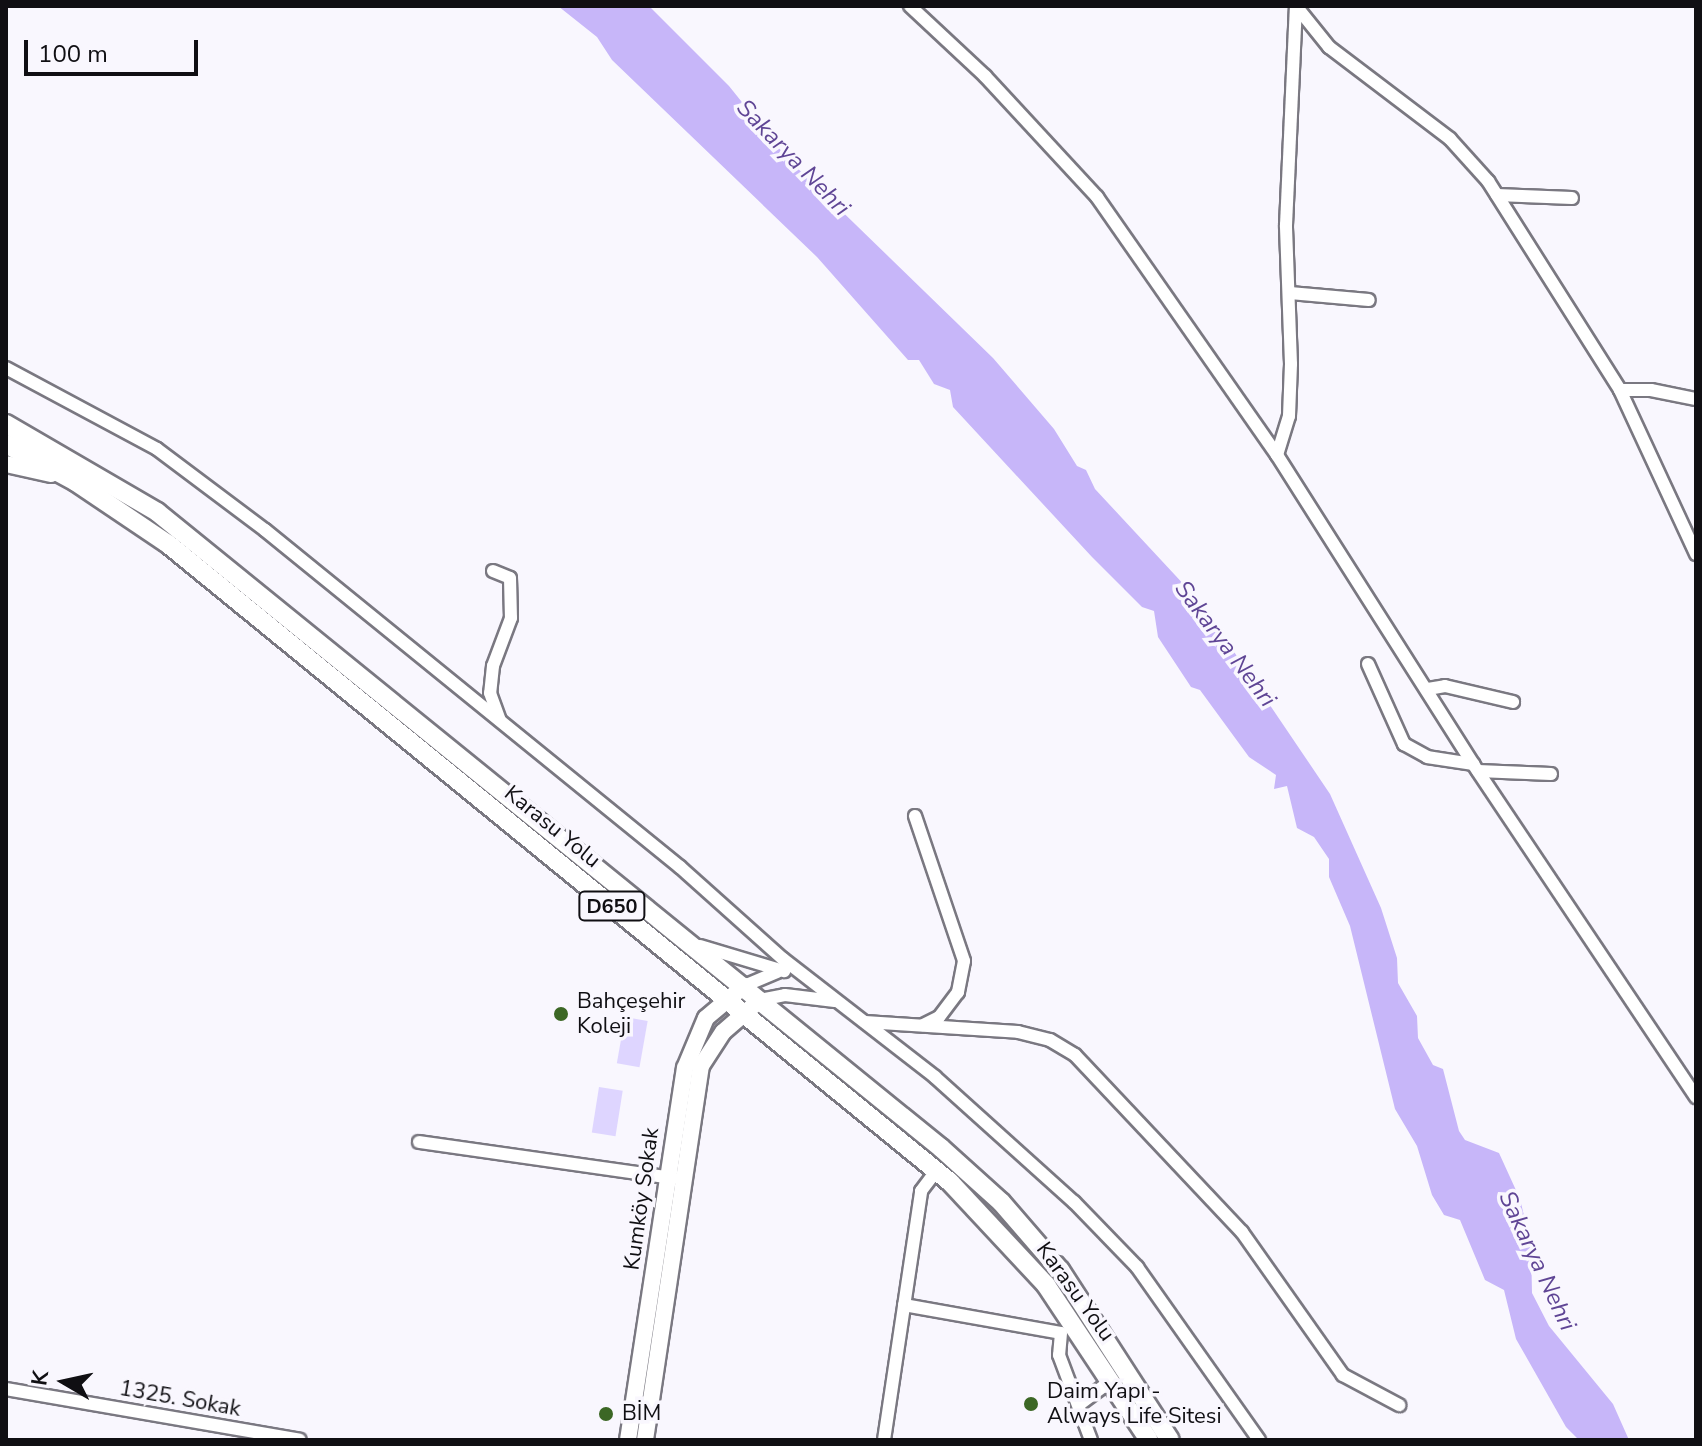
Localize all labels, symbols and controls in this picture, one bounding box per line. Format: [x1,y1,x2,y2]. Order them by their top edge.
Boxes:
scale bar [28,24,202,74]
text: 100 m [38,38,108,70]
water label: Sakarya Nehri [730,94,856,222]
water label: Sakarya Nehri [1168,575,1282,713]
street label: Karasu Yolu [499,780,605,874]
road number: D650 [578,890,646,922]
place label: Bahçeşehir Koleji [577,988,685,1040]
marker: Bahçeşehir Koleji [552,1005,570,1023]
street label: Kumköy Sokak [619,1126,665,1272]
water label: Sakarya Nehri [1492,1187,1582,1335]
street label: Karasu Yolu [1030,1237,1120,1347]
north arrow [24,1342,104,1422]
text: K [24,1369,56,1388]
street label: 1325. Sokak [117,1375,243,1423]
place label: Daim Yapı - Always Life Sitesi [1047,1378,1221,1430]
marker: Daim Yapı - Always Life Sitesi [1022,1395,1040,1413]
place label: BİM [622,1401,661,1427]
marker: BİM [597,1405,615,1423]

